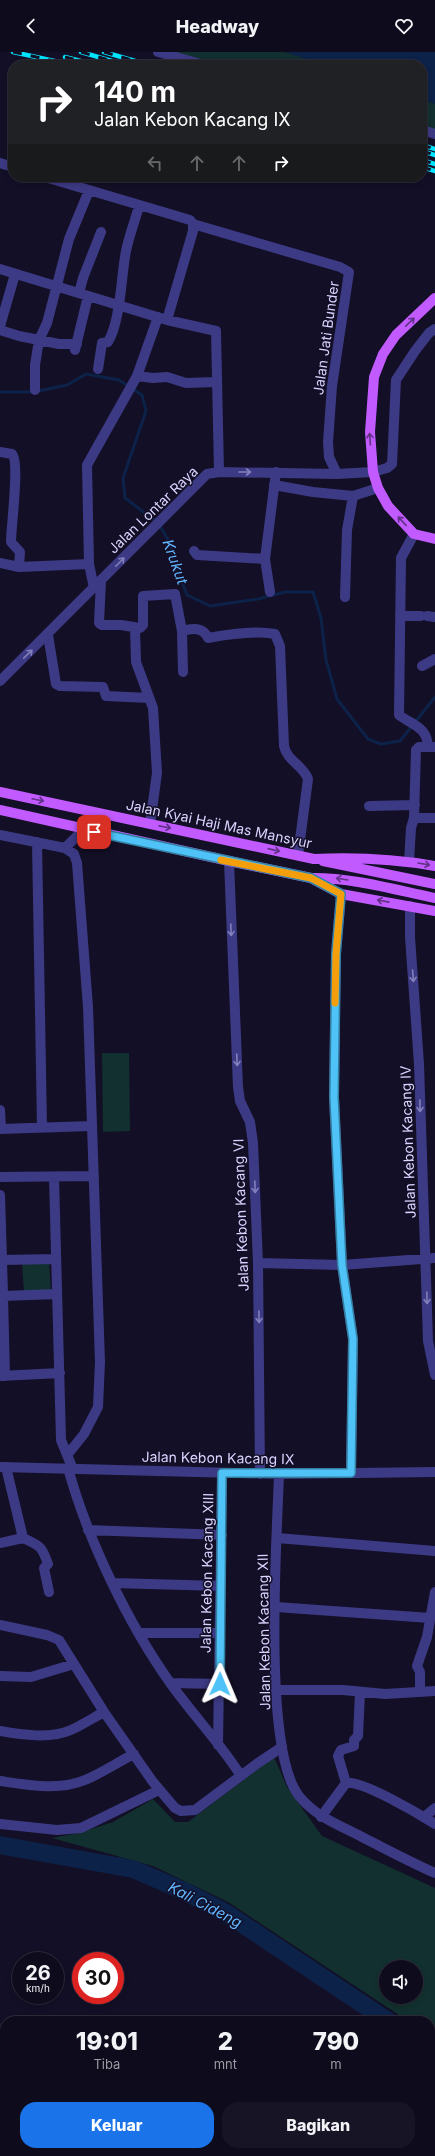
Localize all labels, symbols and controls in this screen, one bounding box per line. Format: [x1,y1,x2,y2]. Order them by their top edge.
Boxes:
icon: back [20,15,42,37]
icon: heart [393,15,415,37]
text: Headway [176,16,259,37]
text: 140 m [94,75,176,109]
icon: right [28,76,80,128]
text: Jalan Kebon Kacang IX [94,109,291,130]
icon: left [144,152,166,174]
icon: ahead [186,152,208,174]
icon: ahead [228,152,250,174]
icon: right [270,152,292,174]
street label: Jalan Jati Bunder [309,280,342,396]
one-way arrow [405,317,415,326]
one-way arrow [367,433,374,446]
street label: Jalan Lontar Raya [104,463,201,557]
one-way arrow [238,468,251,476]
one-way arrow [397,516,407,526]
water label: Krukut [159,537,193,588]
one-way arrow [115,557,125,567]
one-way arrow [23,649,33,659]
street label: Jalan Kyai Haji Mas Mansyur [125,795,314,852]
one-way arrow [31,797,44,805]
pin [77,815,111,849]
icon: arrive [83,821,105,843]
one-way arrow [158,824,171,832]
one-way arrow [267,846,280,854]
one-way arrow [417,860,430,868]
one-way arrow [336,875,349,883]
one-way arrow [377,897,390,905]
one-way arrow [227,923,235,936]
one-way arrow [409,969,416,982]
one-way arrow [233,1053,241,1066]
street label: Jalan Kebon Kacang IV [396,1065,419,1219]
one-way arrow [416,1099,424,1112]
street label: Jalan Kebon Kacang VI [229,1138,252,1292]
one-way arrow [251,1180,259,1193]
one-way arrow [423,1291,431,1304]
one-way arrow [255,1310,263,1323]
street label: Jalan Kebon Kacang IX [141,1448,295,1467]
street label: Jalan Kebon Kacang XIII [197,1493,216,1653]
street label: Jalan Kebon Kacang XII [254,1554,273,1710]
position arrow [199,1663,241,1705]
water label: Kali Cideng [165,1877,245,1932]
speed limit sign: 30 [72,1952,124,2004]
map controls [379,1960,423,2004]
button: sound [379,1960,423,2004]
text: 26 [25,1961,51,1985]
text: km/h [26,1982,50,1994]
text: 19:01 [76,2027,138,2056]
text: 2 [218,2027,233,2056]
text: 790 [313,2027,359,2056]
text: Tiba [93,2056,120,2072]
text: mnt [214,2056,237,2072]
text: m [330,2056,342,2072]
button: Keluar [20,2102,214,2148]
button: Bagikan [222,2102,415,2148]

